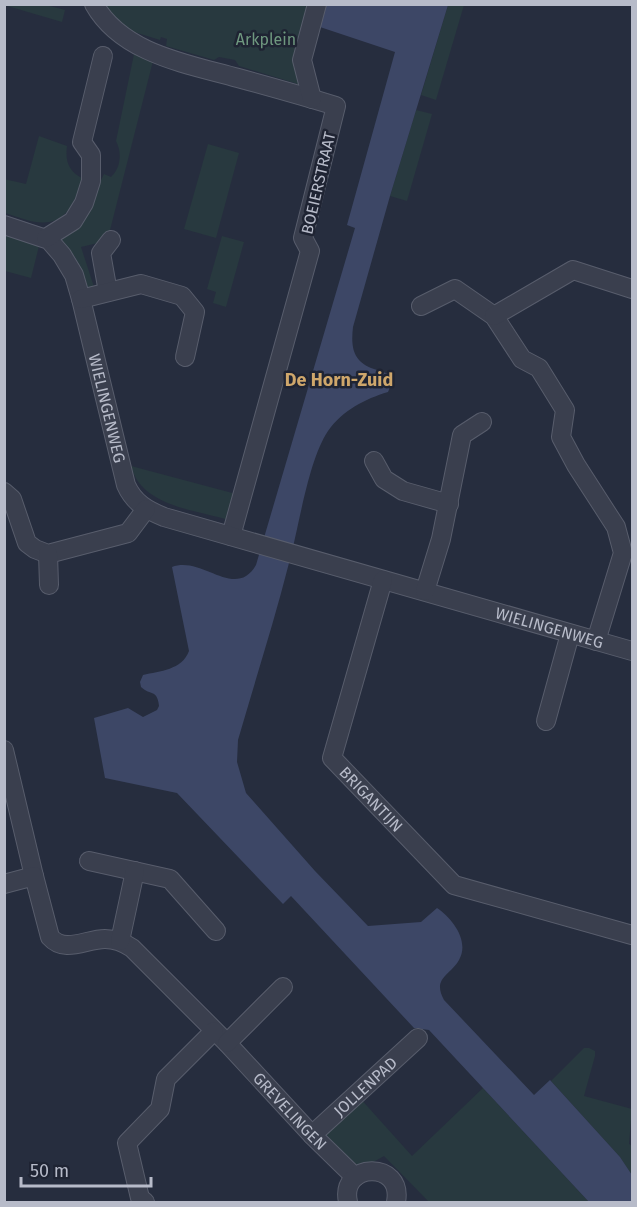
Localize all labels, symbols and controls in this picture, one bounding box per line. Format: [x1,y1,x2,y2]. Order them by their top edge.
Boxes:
park label: Arkplein [236,30,296,49]
street label: BOEIERSTRAAT [297,129,340,236]
street label: WIELINGENWEG [85,352,129,465]
district label: De Horn-Zuid [285,369,393,391]
street label: WIELINGENWEG [493,603,605,652]
street label: BRIGANTIJN [335,763,407,836]
street label: JOLLENPAD [330,1053,401,1121]
street label: GREVELINGEN [249,1069,330,1154]
scale bar [21,1150,152,1188]
text: 50 m [30,1160,69,1182]

